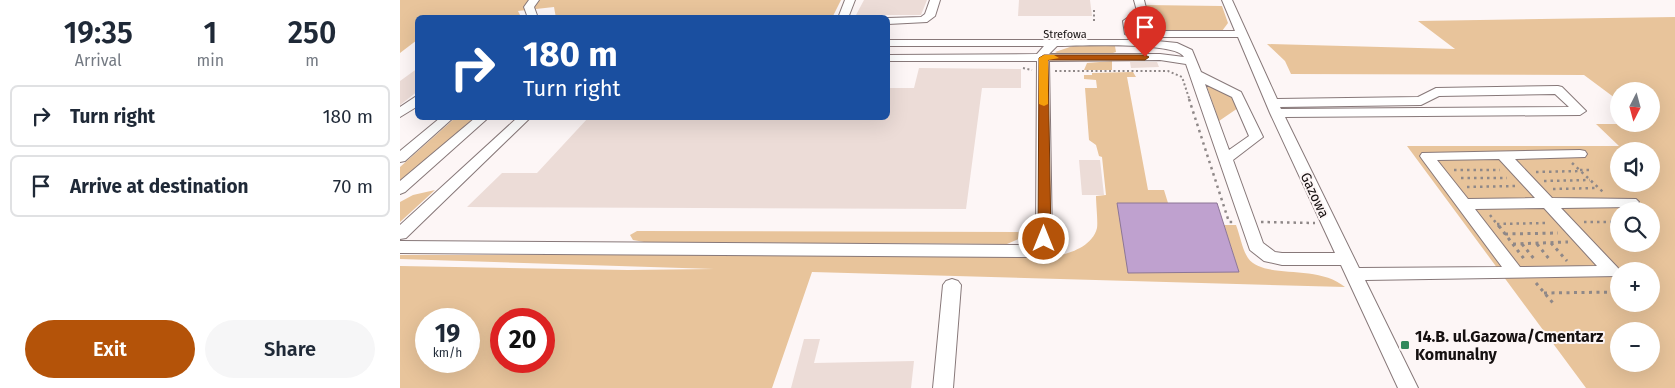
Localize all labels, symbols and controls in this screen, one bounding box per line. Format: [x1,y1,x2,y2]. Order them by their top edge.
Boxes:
pin [1124,6,1166,57]
icon: arrive [1131,13,1159,41]
text: 19:35 [64,15,133,51]
text: 1 [203,15,217,51]
text: 250 [288,15,336,51]
street label: Strefowa [1043,28,1087,41]
text: 180 m [523,33,618,75]
icon: right [440,35,505,100]
text: Arrival [75,51,122,70]
text: min [196,51,224,70]
text: m [305,51,319,70]
text: Turn right [523,75,620,102]
north arrow [1610,82,1660,132]
map controls [1610,82,1660,372]
icon: right [27,102,55,130]
text: Turn right [70,105,155,128]
text: 180 m [322,105,373,128]
button: sound [1610,142,1660,192]
street label: Gazowa [1297,170,1332,221]
icon: arrive [27,172,55,200]
text: Arrive at destination [70,175,249,198]
text: 70 m [333,175,373,198]
button: search [1610,202,1660,252]
position arrow [1017,212,1069,264]
button: + [1610,262,1660,312]
speed limit sign: 20 [490,308,555,373]
text: 19 [435,319,460,349]
button: Exit [25,320,195,378]
button: Share [205,320,375,378]
button: − [1610,322,1660,372]
place label: 14.B. ul.Gazowa/Cmentarz Komunalny [1415,327,1604,364]
marker: 14.B. ul.Gazowa/Cmentarz Komunalny [1399,339,1411,351]
text: km/h [433,346,462,360]

